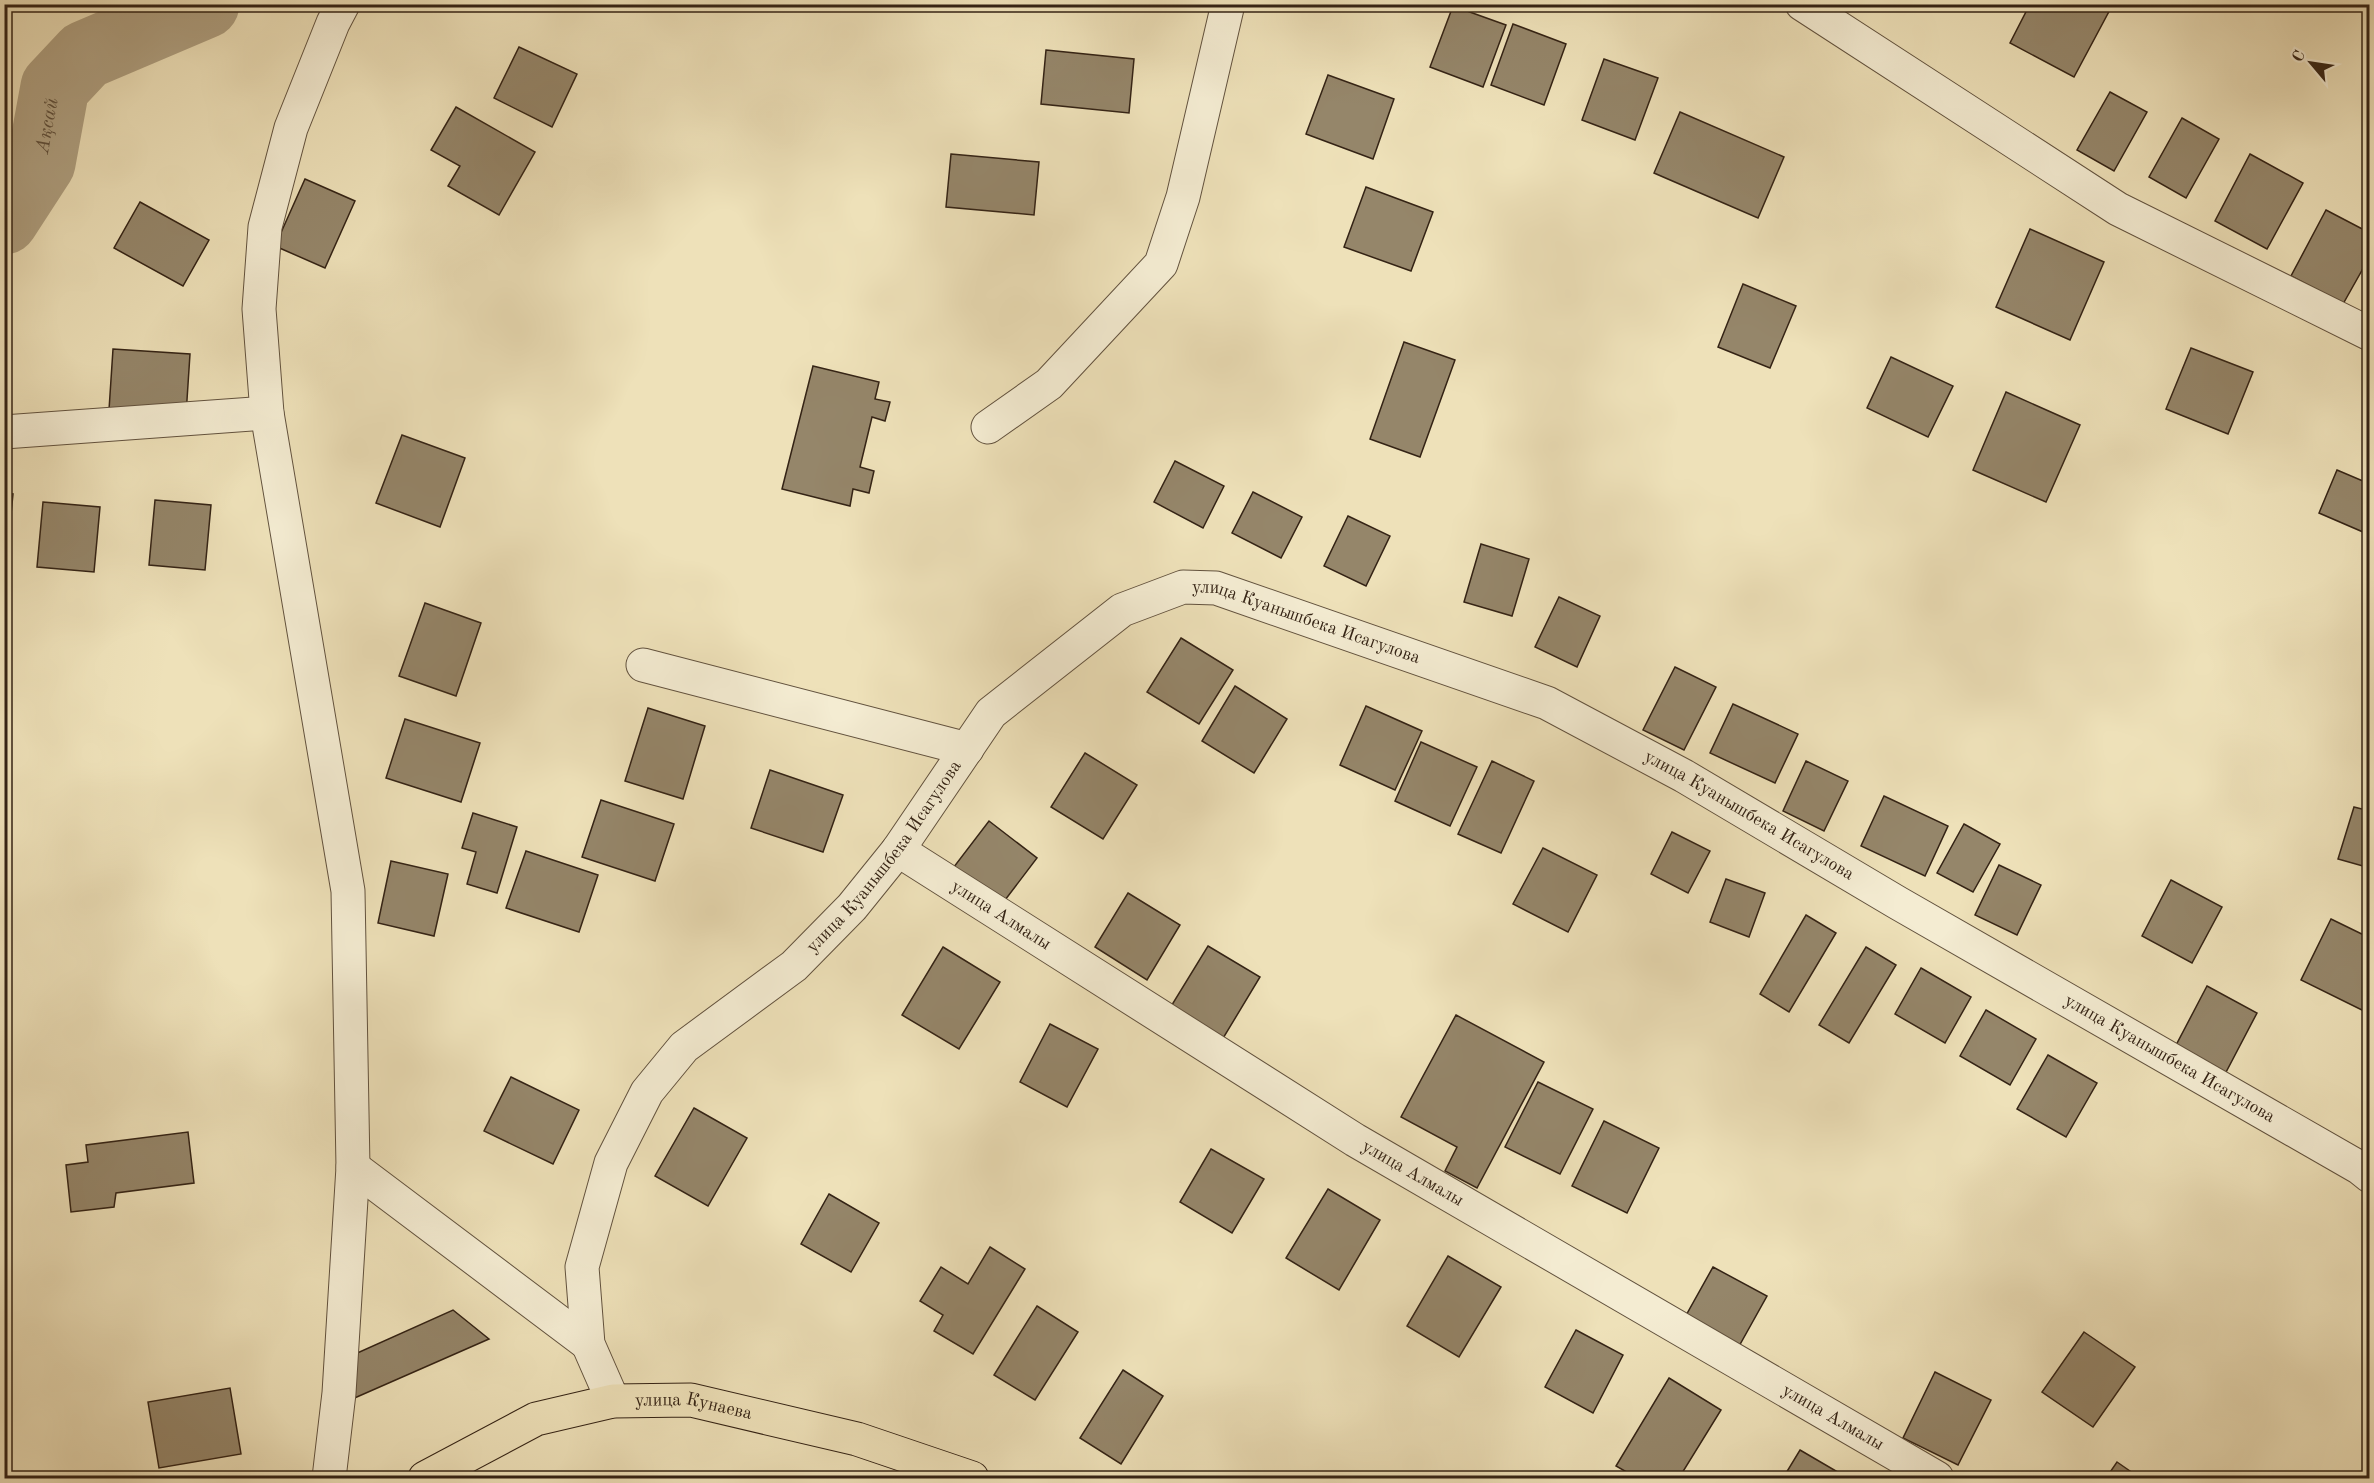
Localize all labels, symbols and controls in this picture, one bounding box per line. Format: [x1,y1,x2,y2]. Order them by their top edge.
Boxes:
north arrow [2281,33,2341,93]
text: С [2290,48,2309,65]
water label: Ақсай [33,96,63,156]
street label: улица Куанышбека Исагулова [1192,578,1423,667]
street label: улица Куанышбека Исагулова [1641,747,1857,884]
street label: улица Куанышбека Исагулова [803,757,965,956]
street label: улица Алмалы [948,877,1054,954]
street label: улица Куанышбека Исагулова [2061,991,2278,1126]
street label: улица Алмалы [1359,1137,1467,1210]
street label: улица Алмалы [1779,1381,1887,1454]
street label: улица Кунаева [635,1390,754,1423]

